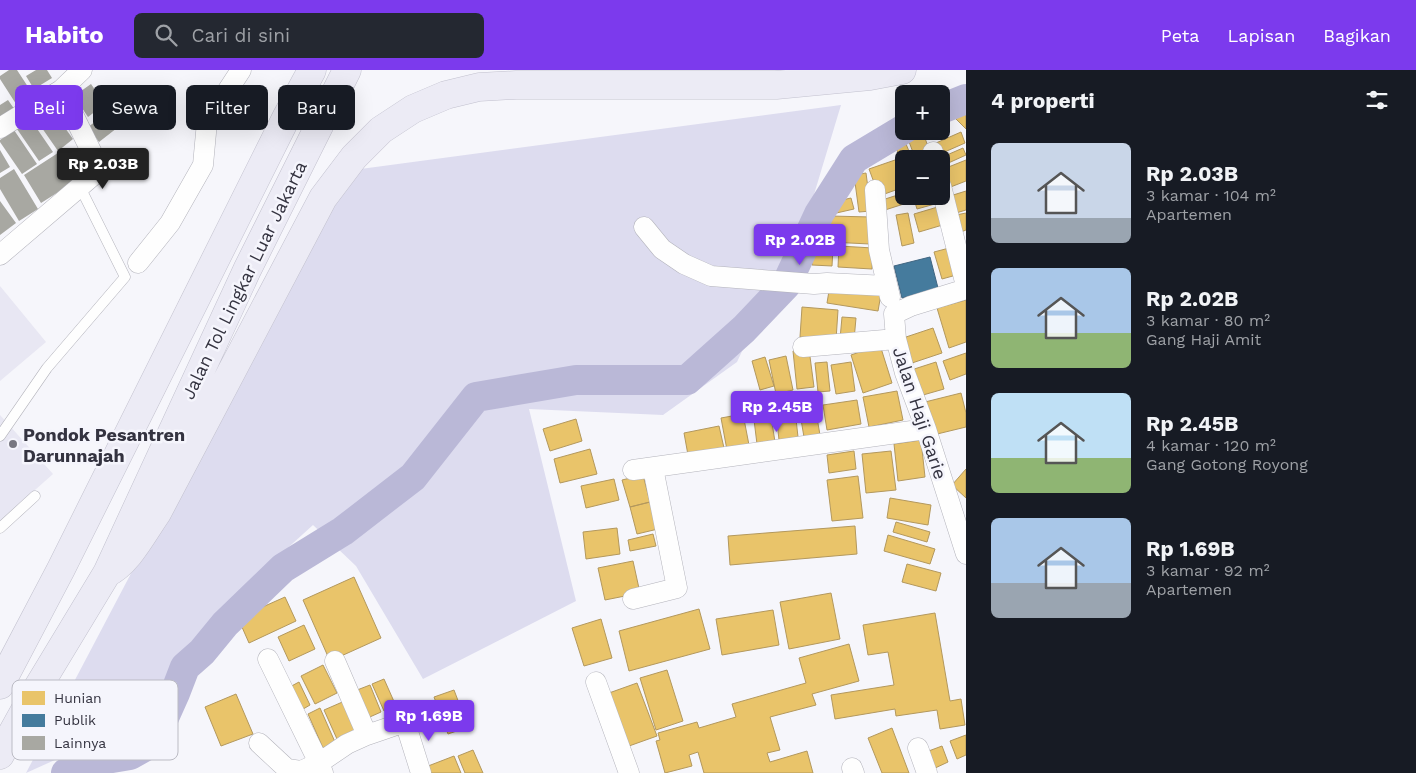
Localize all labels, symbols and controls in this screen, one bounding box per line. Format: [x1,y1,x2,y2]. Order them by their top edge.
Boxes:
search box [134,13,484,58]
text: Habito [25,21,104,49]
icon: search [152,21,180,49]
text: Cari di sini [192,24,290,47]
text: Peta [1161,25,1199,46]
text: Lapisan [1227,25,1295,46]
text: Bagikan [1323,25,1391,46]
chip: Beli [15,85,83,130]
chip: Sewa [93,85,176,130]
chip: Filter [186,85,268,130]
chip: Baru [278,85,355,130]
map controls [895,85,950,205]
button: + [895,85,950,140]
icon: filters [1363,86,1391,114]
text: 4 properti [991,88,1095,113]
pin: Rp 2.03B [51,148,155,190]
button: − [895,150,950,205]
text: Rp 2.03B [68,154,138,173]
street label: Jalan Tol Lingkar Luar Jakarta [177,158,311,402]
text: Rp 2.03B [1146,161,1238,186]
icon: home [1031,163,1091,223]
text: 3 kamar · 104 m² [1146,186,1276,205]
text: Apartemen [1146,205,1232,224]
pin: Rp 2.02B [748,224,852,266]
text: Rp 2.02B [765,230,835,249]
text: Rp 2.02B [1146,286,1238,311]
icon: home [1031,288,1091,348]
text: 3 kamar · 80 m² [1146,311,1270,330]
text: Gang Haji Amit [1146,330,1261,349]
street label: Jalan Haji Garie [889,344,951,482]
pin: Rp 2.45B [725,390,829,433]
text: Rp 2.45B [742,397,812,416]
text: Rp 2.45B [1146,411,1238,436]
icon: home [1031,413,1091,473]
place label: Pondok Pesantren Darunnajah [23,424,185,466]
text: 4 kamar · 120 m² [1146,436,1276,455]
marker: Pondok Pesantren Darunnajah [7,438,19,450]
text: Gang Gotong Royong [1146,455,1308,474]
text: Rp 1.69B [1146,536,1235,561]
icon: home [1031,538,1091,598]
text: 3 kamar · 92 m² [1146,561,1270,580]
text: Apartemen [1146,580,1232,599]
legend [12,680,178,760]
text: Hunian [54,690,102,706]
pin: Rp 1.69B [377,700,481,742]
text: Rp 1.69B [395,706,463,725]
text: Publik [54,712,96,728]
text: Lainnya [54,735,106,751]

